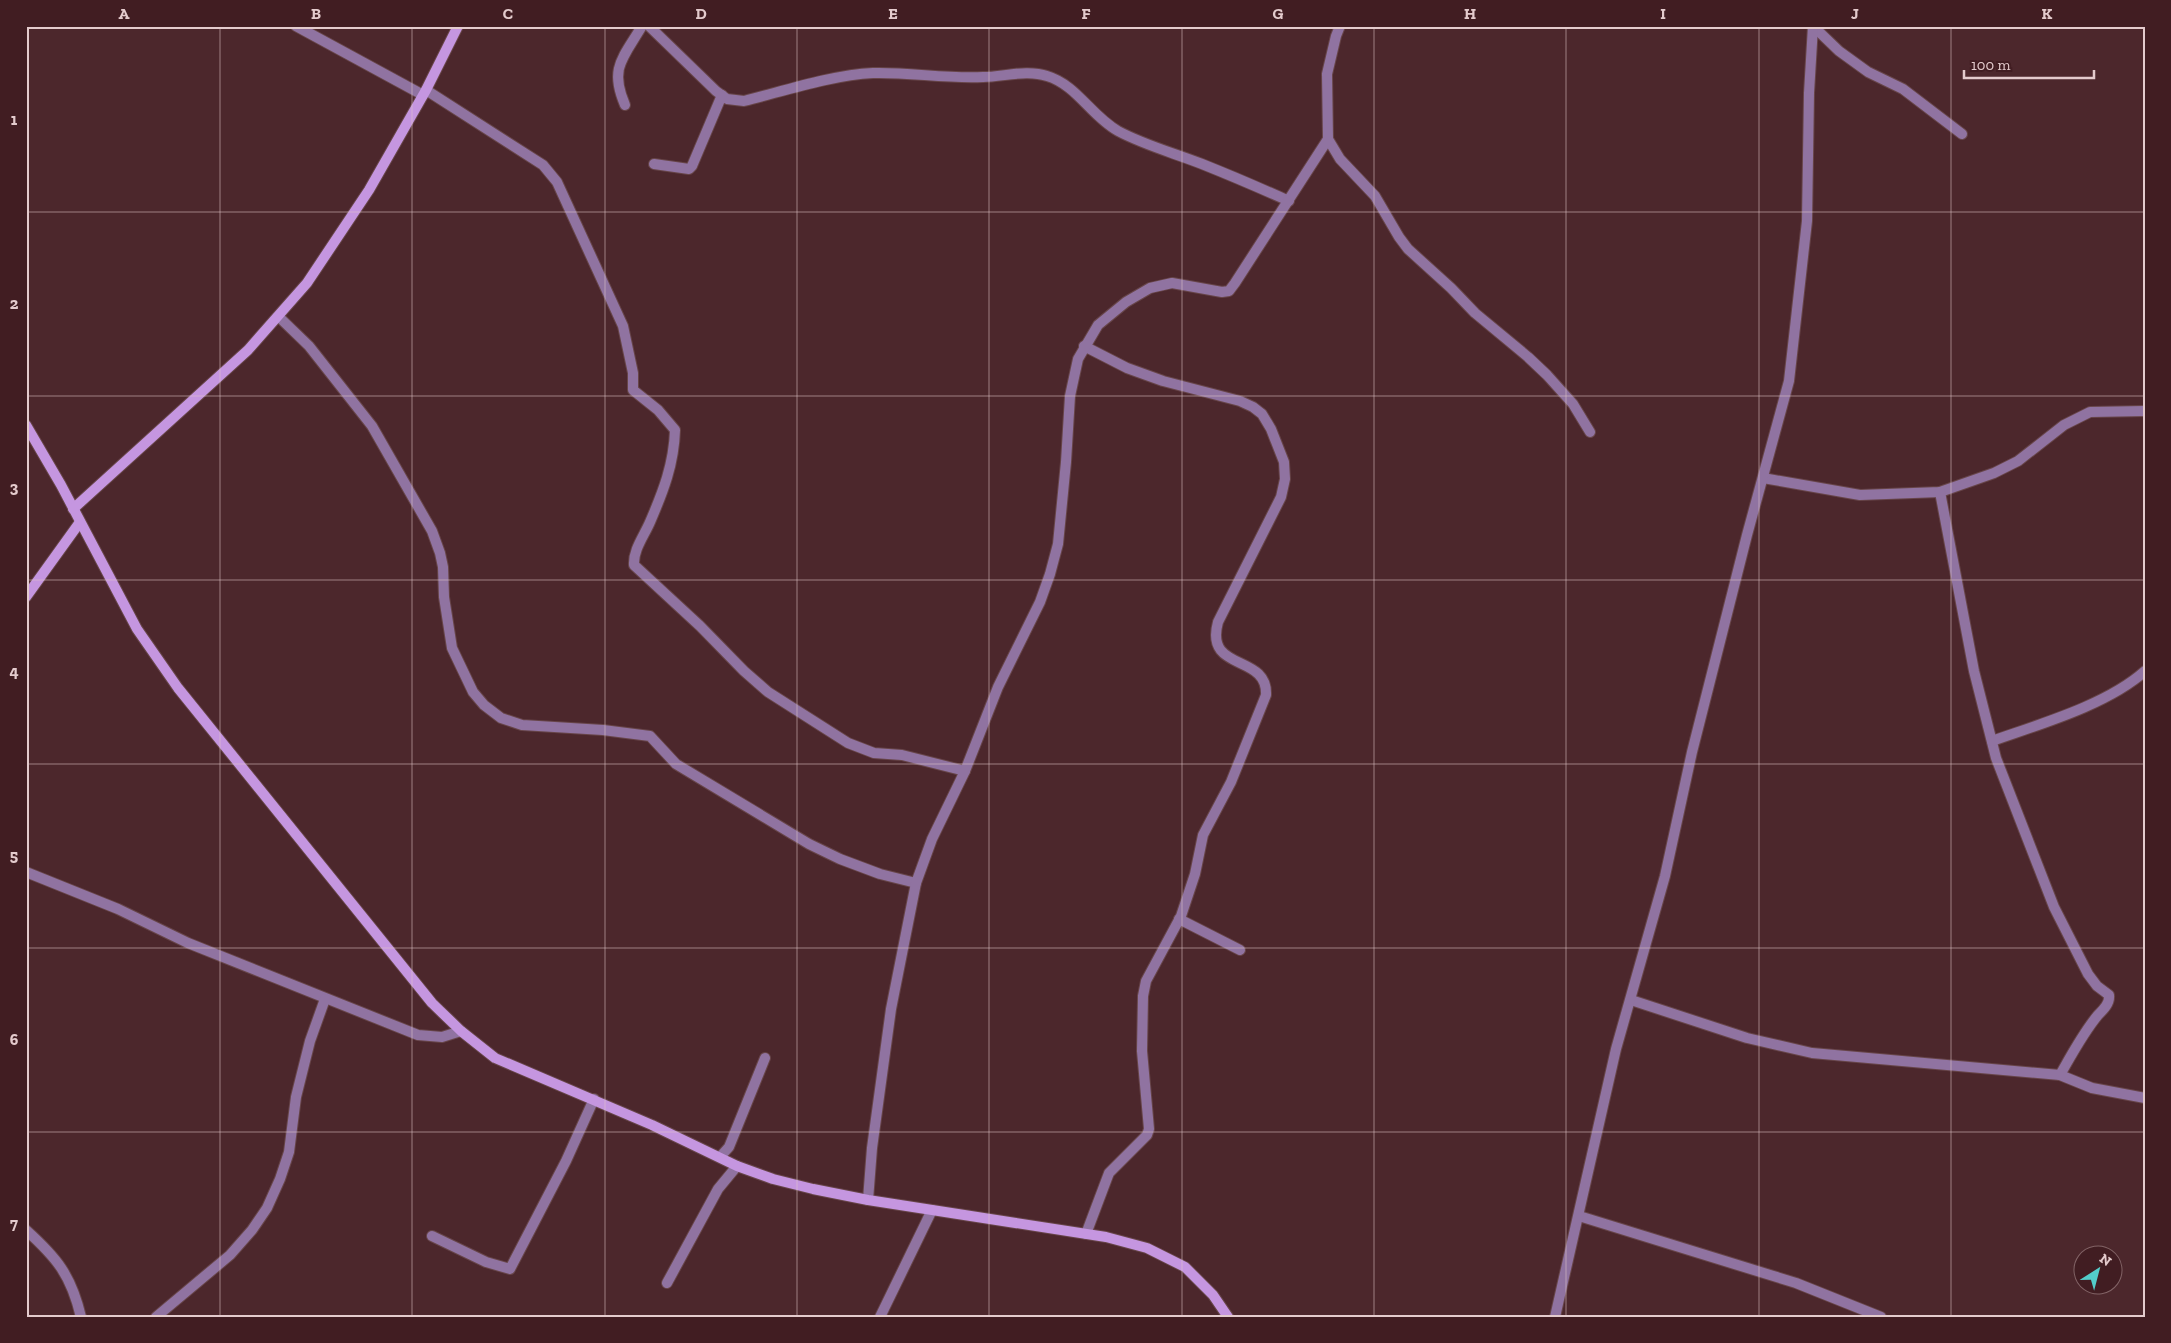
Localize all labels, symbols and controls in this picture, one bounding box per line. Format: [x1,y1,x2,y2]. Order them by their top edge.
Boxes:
text: A [119,4,130,23]
text: B [311,4,321,23]
text: C [503,4,513,23]
text: D [695,4,707,23]
text: E [888,4,898,23]
text: F [1081,4,1091,23]
text: G [1273,4,1284,23]
text: H [1464,4,1476,23]
text: I [1660,4,1666,23]
text: J [1851,4,1859,23]
text: K [2042,4,2053,23]
scale bar [1964,48,2094,80]
text: 100 m [1971,56,2010,74]
text: 1 [11,110,18,129]
text: 2 [10,294,19,313]
text: 3 [10,478,19,497]
text: 4 [9,662,19,681]
text: 5 [10,846,18,865]
text: 6 [10,1030,19,1049]
text: 7 [10,1214,18,1233]
north arrow [2074,1246,2124,1296]
text: N [2096,1250,2115,1270]

